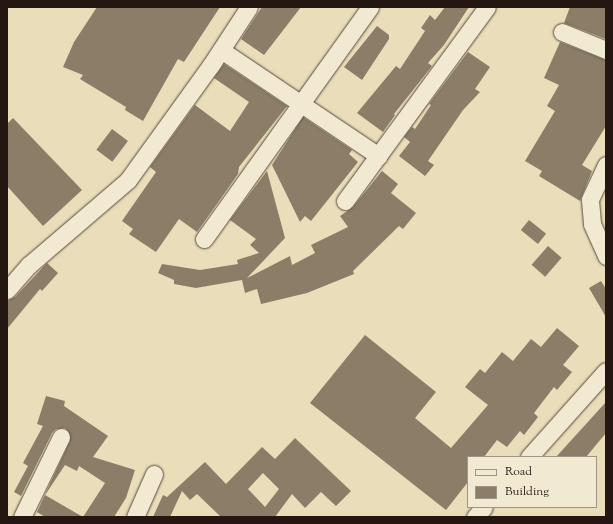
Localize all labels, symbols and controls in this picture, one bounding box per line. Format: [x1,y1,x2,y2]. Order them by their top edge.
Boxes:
legend [467,456,597,508]
text: Road [505,463,532,481]
text: Building [505,483,549,501]

